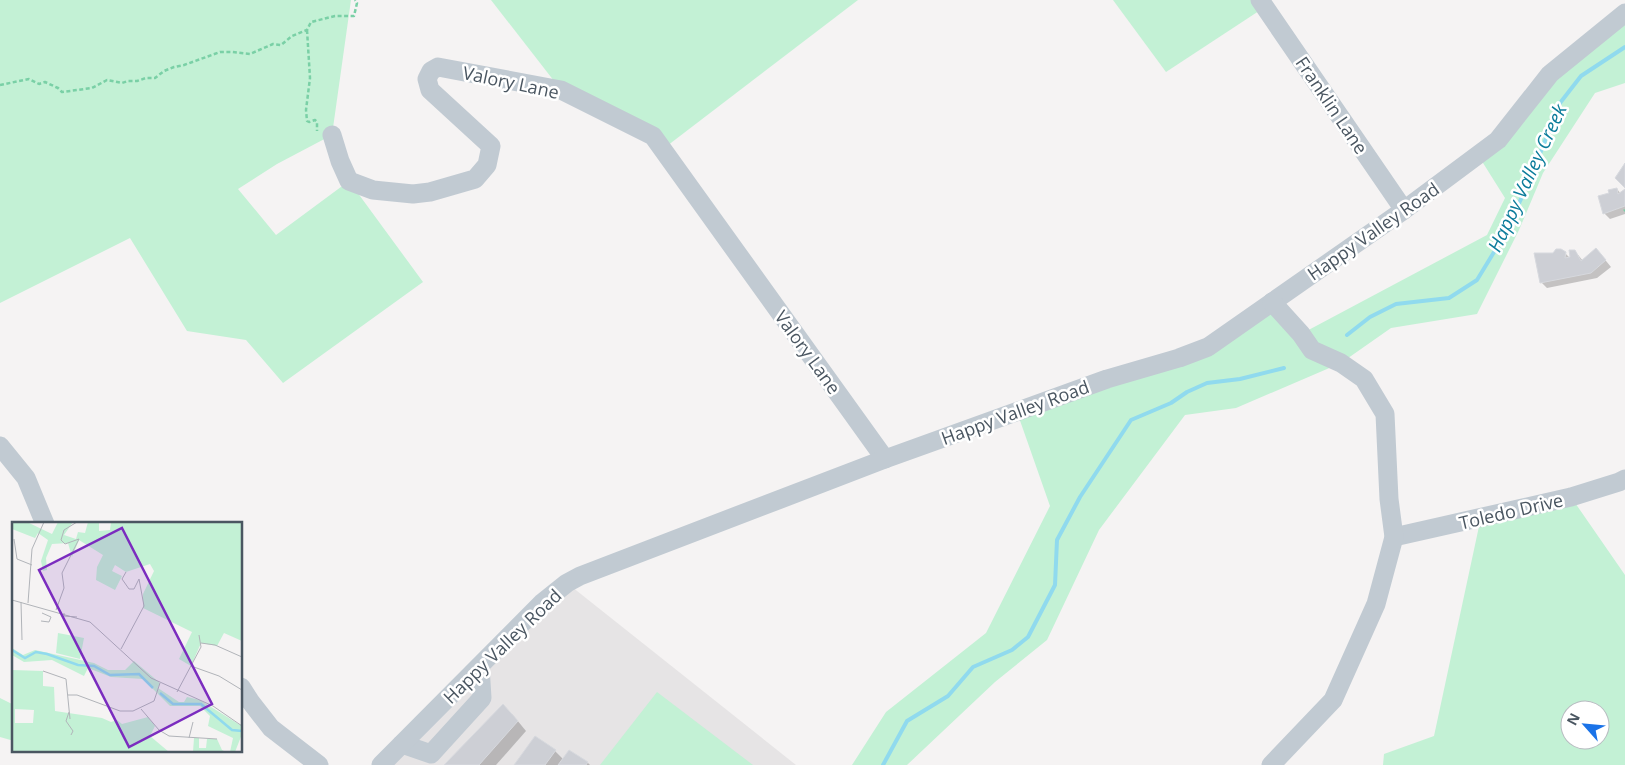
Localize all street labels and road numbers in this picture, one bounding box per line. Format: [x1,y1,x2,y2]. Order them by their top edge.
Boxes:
street label: Franklin Lane [1291,52,1373,158]
street label: Valory Lane [461,60,561,104]
street label: Happy Valley Road [1302,177,1444,285]
street label: Valory Lane [770,305,846,399]
street label: Happy Valley Road [938,374,1092,450]
street label: Toledo Drive [1457,487,1565,535]
street label: Happy Valley Road [438,583,566,709]

